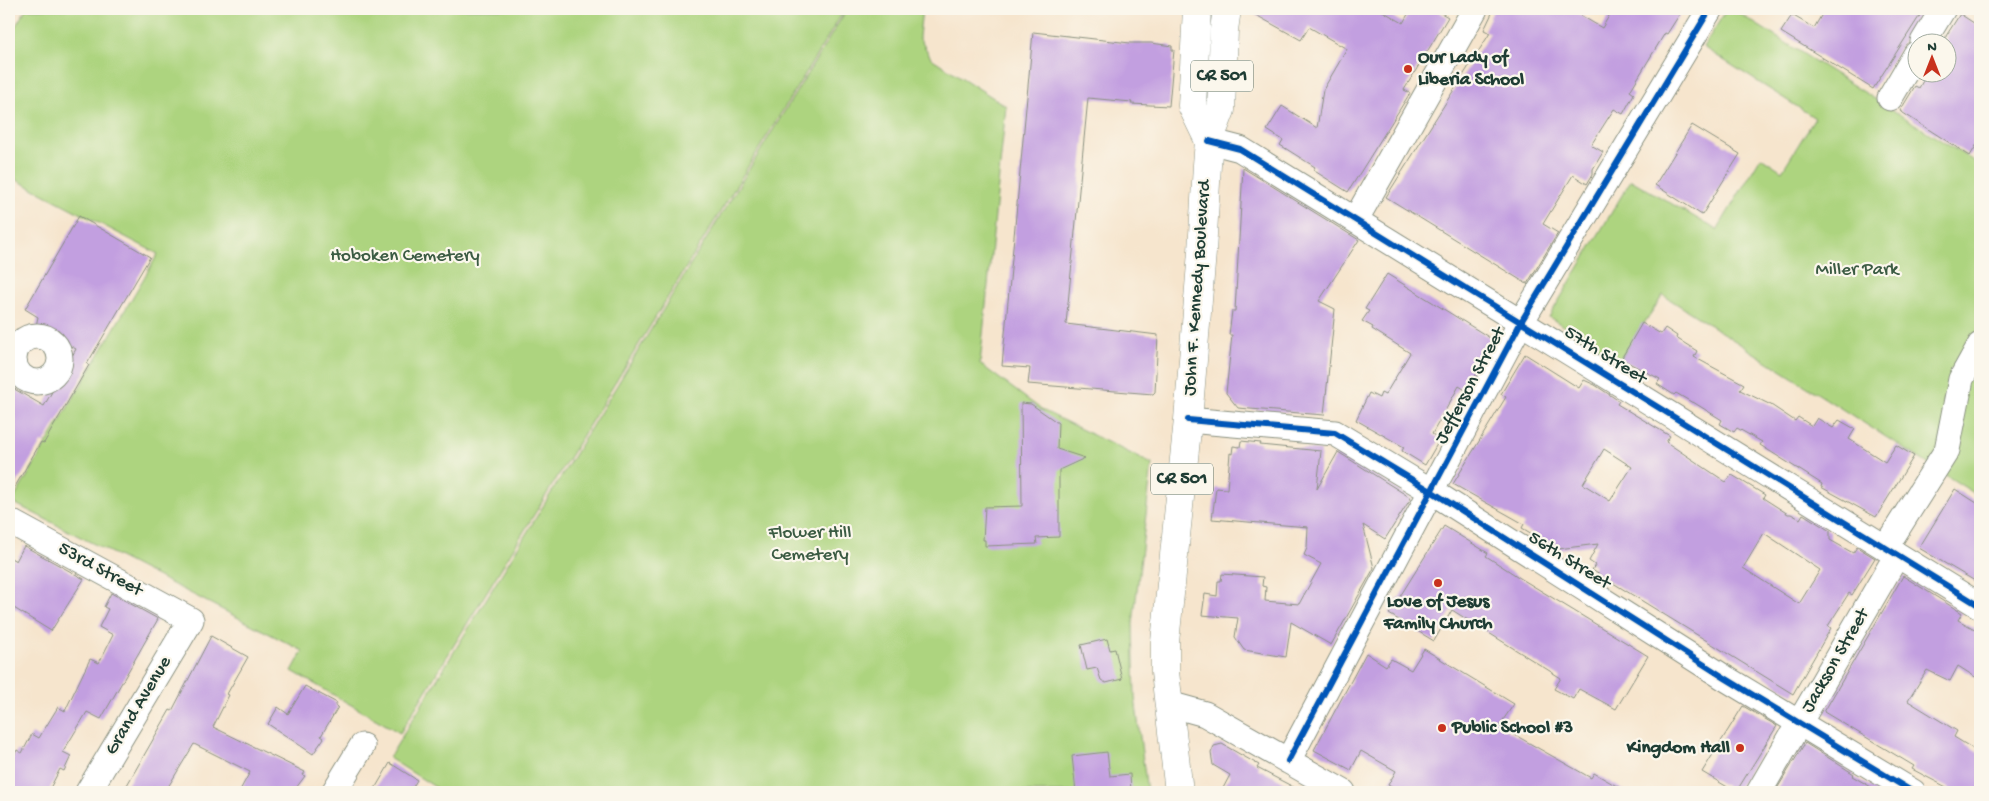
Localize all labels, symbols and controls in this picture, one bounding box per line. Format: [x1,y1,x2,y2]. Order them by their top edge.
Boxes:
north arrow [1906,32,1956,82]
text: N [1927,39,1937,56]
place label: Our Lady of Liberia School [1418,47,1524,92]
road number: CR 501 [1191,60,1253,92]
marker: Our Lady of Liberia School [1402,63,1414,75]
street label: John F. Kennedy Boulevard [1179,177,1217,397]
park label: Hoboken Cemetery [330,245,480,268]
park label: Miller Park [1816,259,1900,282]
street label: Jefferson Street [1431,322,1513,448]
street label: 57th Street [1559,322,1652,392]
road number: CR 501 [1151,464,1213,494]
park label: Flower Hill Cemetery [768,522,851,567]
street label: 56th Street [1524,527,1616,597]
street label: 53rd Street [54,537,148,604]
marker: Love of Jesus Family Church [1432,577,1444,589]
place label: Love of Jesus Family Church [1383,591,1493,636]
street label: Jackson Street [1797,603,1876,717]
street label: Grand Avenue [101,652,178,760]
place label: Public School #3 [1451,717,1573,740]
marker: Public School #3 [1436,722,1448,734]
place label: Kingdom Hall [1626,737,1730,760]
marker: Kingdom Hall [1734,742,1746,754]

